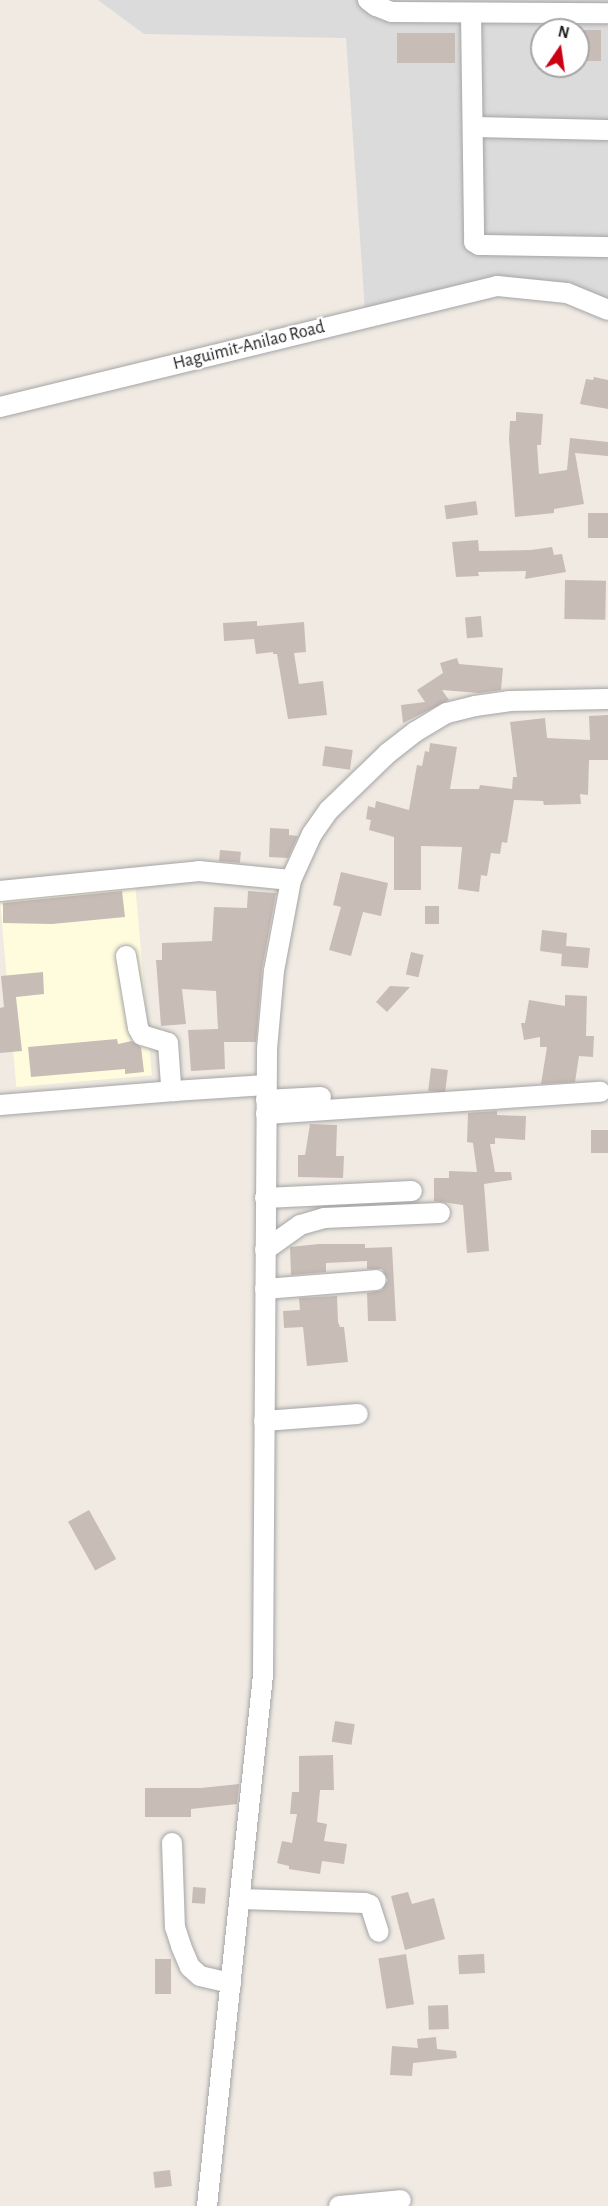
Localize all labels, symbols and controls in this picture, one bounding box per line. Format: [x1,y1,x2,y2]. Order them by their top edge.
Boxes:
north arrow [530,18,590,78]
text: N [556,23,571,41]
street label: Haguimit-Anilao Road [171,317,327,375]

